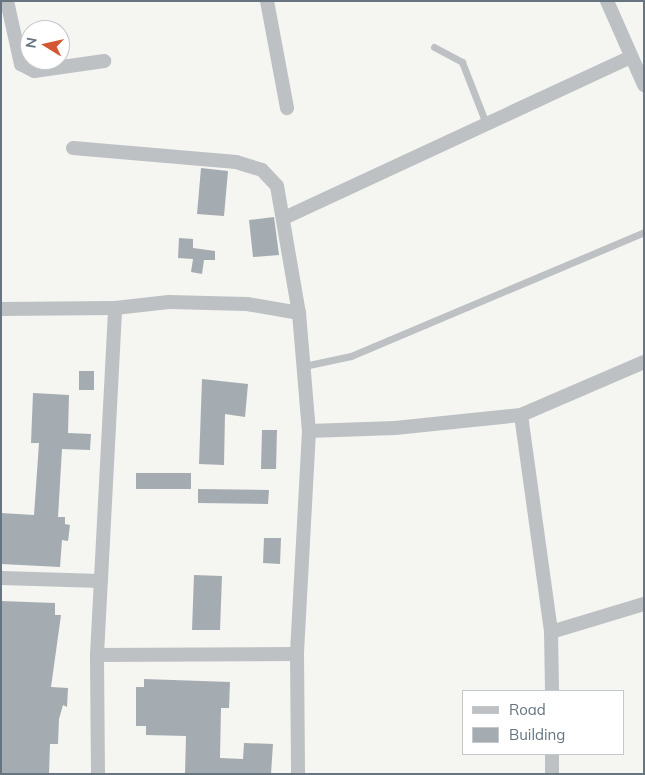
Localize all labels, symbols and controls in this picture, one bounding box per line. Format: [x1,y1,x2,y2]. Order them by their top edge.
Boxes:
north arrow [20,20,70,70]
text: N [21,36,41,49]
legend [462,690,625,755]
text: Road [509,700,546,719]
text: Building [509,725,565,744]

